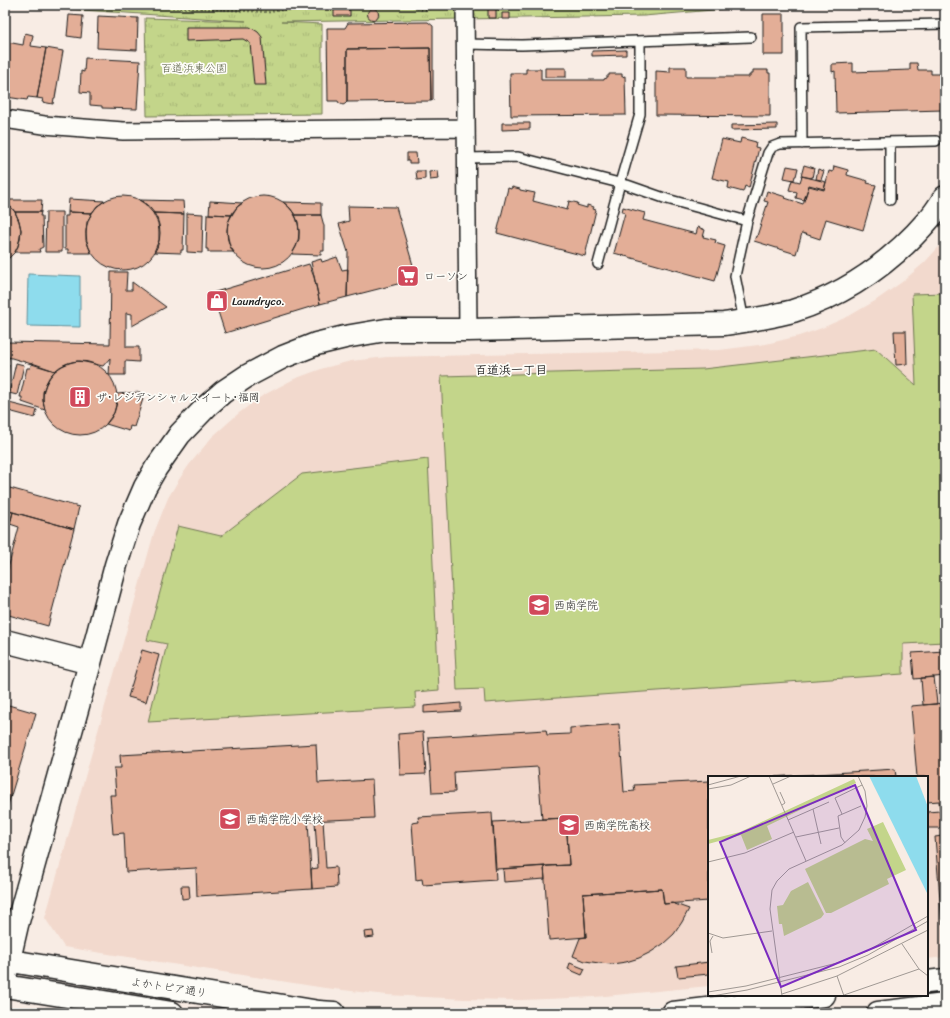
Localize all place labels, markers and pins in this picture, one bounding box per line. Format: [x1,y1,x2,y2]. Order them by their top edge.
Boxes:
supermarket icon: ローソン [395,263,421,289]
place label: ローソン [424,267,468,286]
shop icon: Laundryco. [204,288,230,314]
place label: Laundryco. [232,292,285,311]
building icon: ザ･レジデンシャルスイート･福岡 [67,384,93,410]
place label: ザ･レジデンシャルスイート･福岡 [96,388,260,407]
school or university icon: 西南学院 [526,592,552,618]
place label: 西南学院 [554,596,598,615]
school or university icon: 西南学院小学校 [217,806,243,832]
place label: 西南学院小学校 [246,810,323,829]
school or university icon: 西南学院高校 [556,812,582,838]
place label: 西南学院高校 [584,816,650,835]

